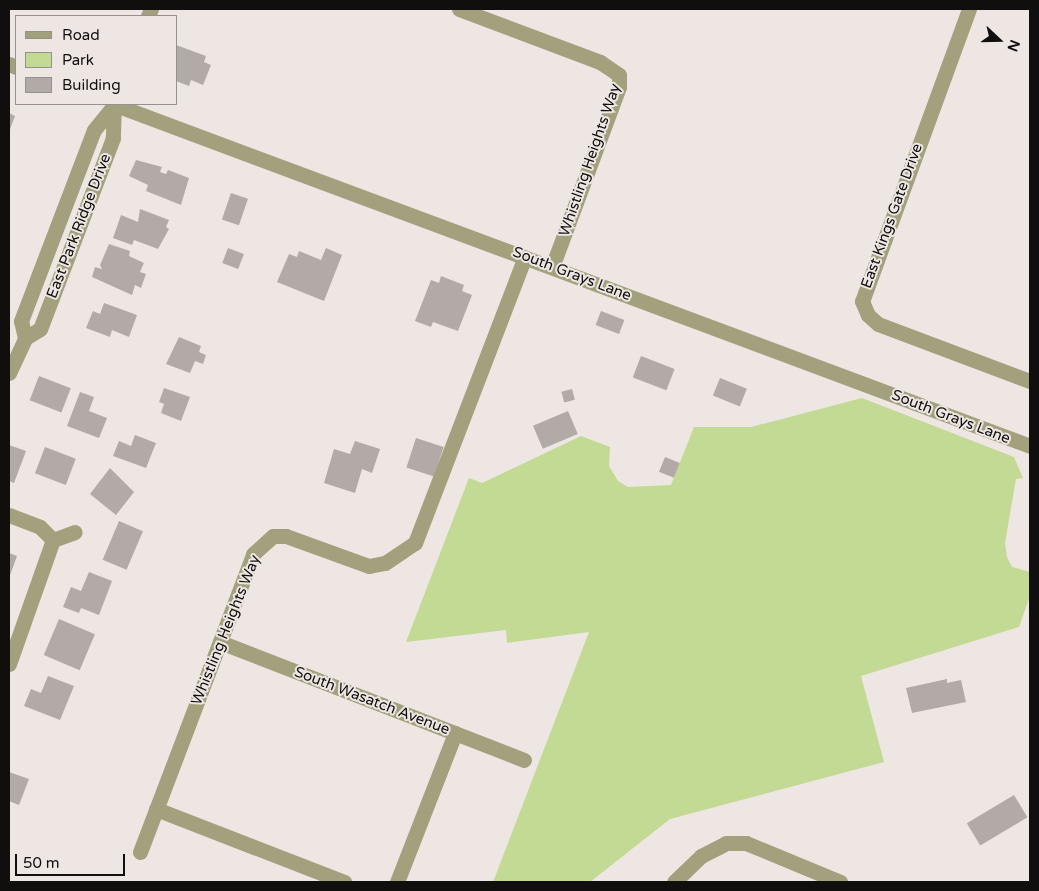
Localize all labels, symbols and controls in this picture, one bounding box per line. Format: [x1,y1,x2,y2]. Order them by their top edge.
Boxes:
legend [15,15,178,105]
north arrow [974,15,1024,65]
text: Road [62,26,100,44]
text: N [1004,37,1023,54]
text: Park [62,51,94,69]
text: Building [62,76,121,94]
street label: Whistling Heights Way [555,81,625,239]
street label: East Kings Gate Drive [857,141,927,291]
street label: East Park Ridge Drive [43,151,115,301]
street label: South Grays Lane [510,243,634,305]
street label: South Grays Lane [889,386,1013,448]
street label: Whistling Heights Way [188,552,264,708]
street label: South Wasatch Avenue [292,663,452,739]
scale bar [18,844,128,876]
text: 50 m [23,854,60,872]

